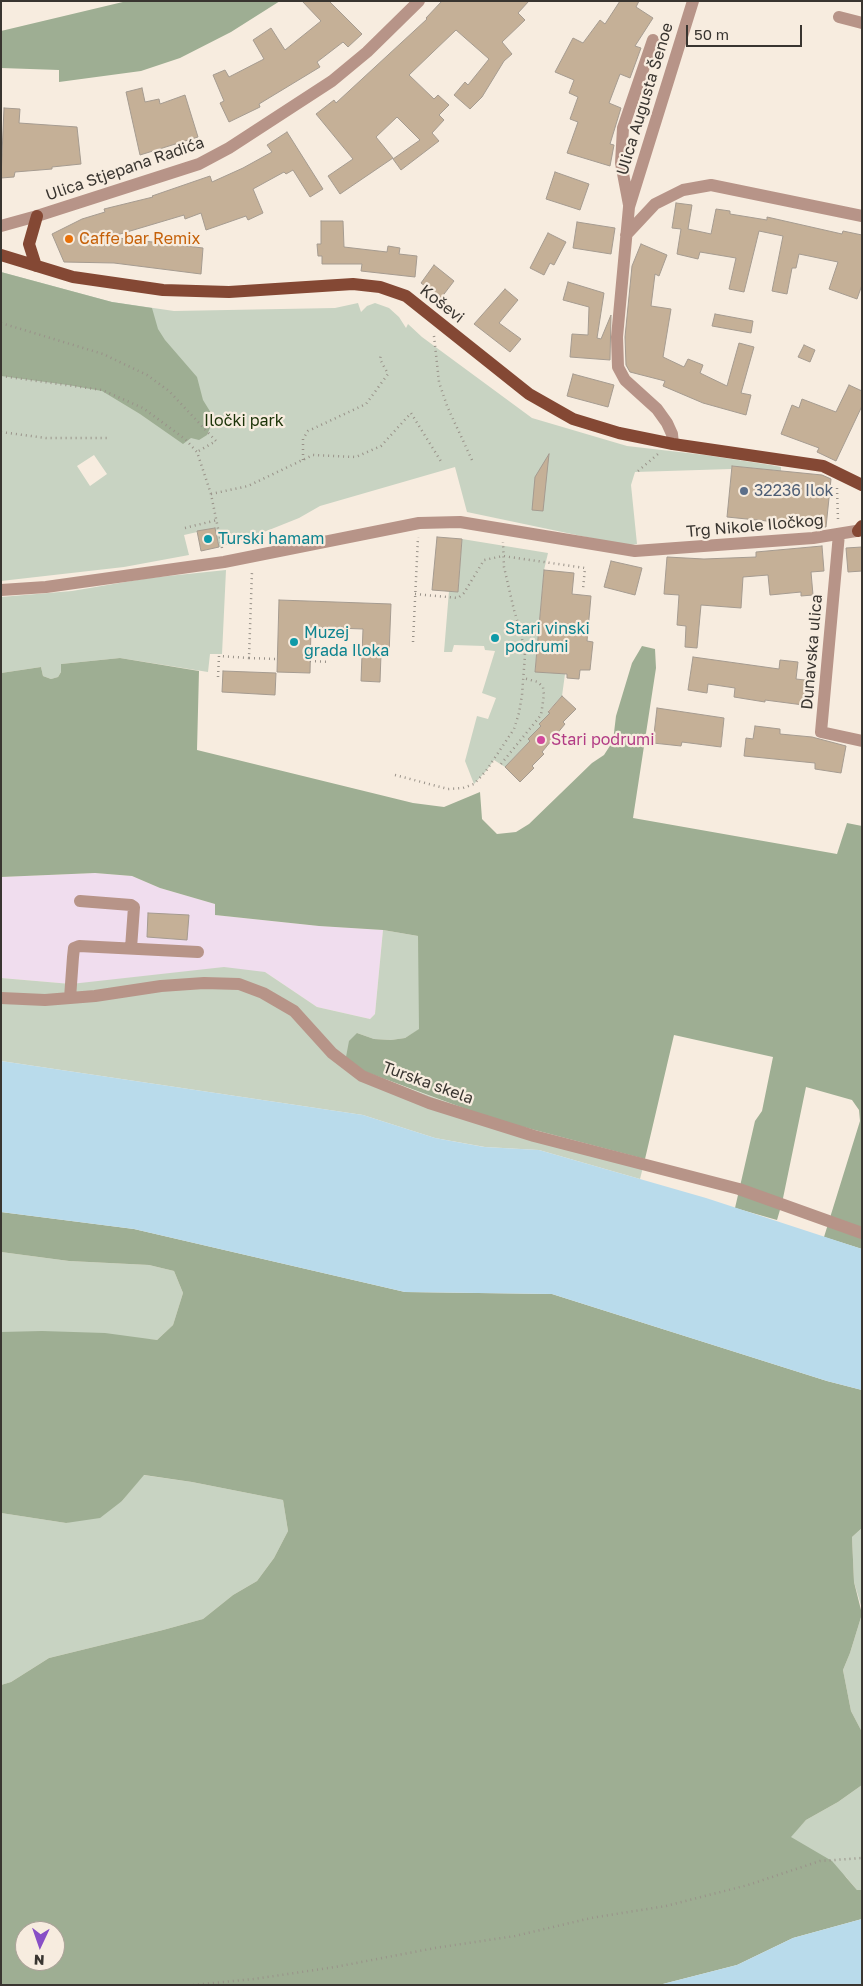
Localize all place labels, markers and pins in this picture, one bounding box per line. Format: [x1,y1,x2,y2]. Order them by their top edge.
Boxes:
place label: Caffe bar Remix [79,229,200,249]
marker: Caffe bar Remix [63,233,75,245]
place label: 32236 Ilok [754,481,834,501]
marker: 32236 Ilok [738,485,750,497]
place label: Turski hamam [218,529,324,549]
marker: Turski hamam [202,533,214,545]
place label: Stari vinski podrumi [505,619,590,657]
place label: Muzej grada Iloka [304,623,389,661]
marker: Stari vinski podrumi [489,632,501,644]
marker: Muzej grada Iloka [288,636,300,648]
place label: Stari podrumi [551,730,655,750]
marker: Stari podrumi [535,734,547,746]

